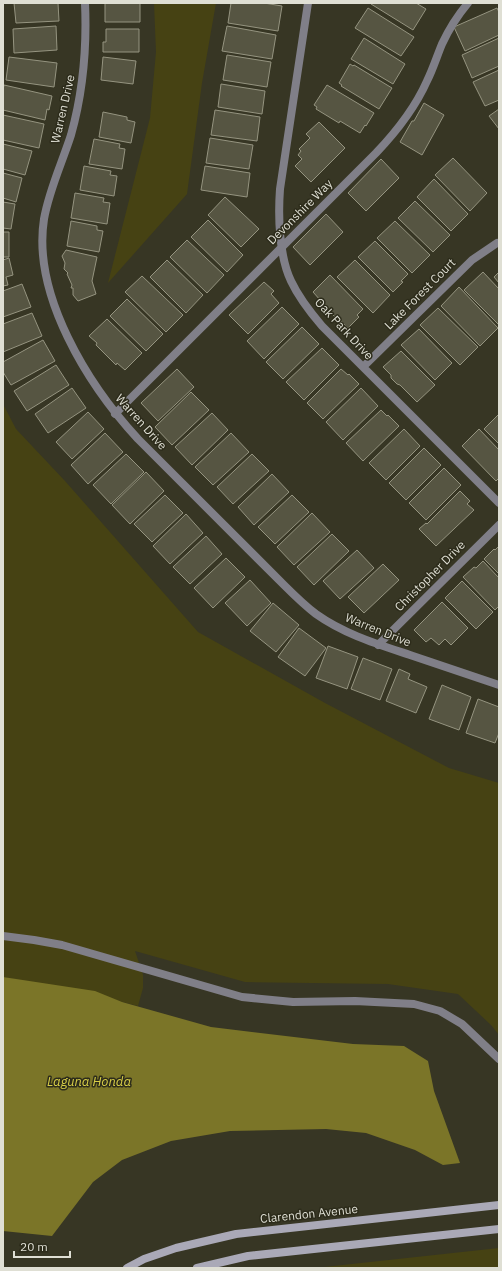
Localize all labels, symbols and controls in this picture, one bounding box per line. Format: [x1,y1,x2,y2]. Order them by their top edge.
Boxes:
street label: Warren Drive [47,73,78,145]
street label: Devonshire Way [264,176,335,247]
street label: Lake Forest Court [381,255,458,332]
street label: Oak Park Drive [312,295,377,363]
street label: Warren Drive [112,391,171,453]
street label: Christopher Drive [391,537,468,614]
street label: Warren Drive [343,610,414,650]
water label: Laguna Honda [47,1073,131,1090]
street label: Clarendon Avenue [259,1201,359,1226]
scale bar [14,1233,70,1259]
text: 20 m [20,1239,48,1254]

